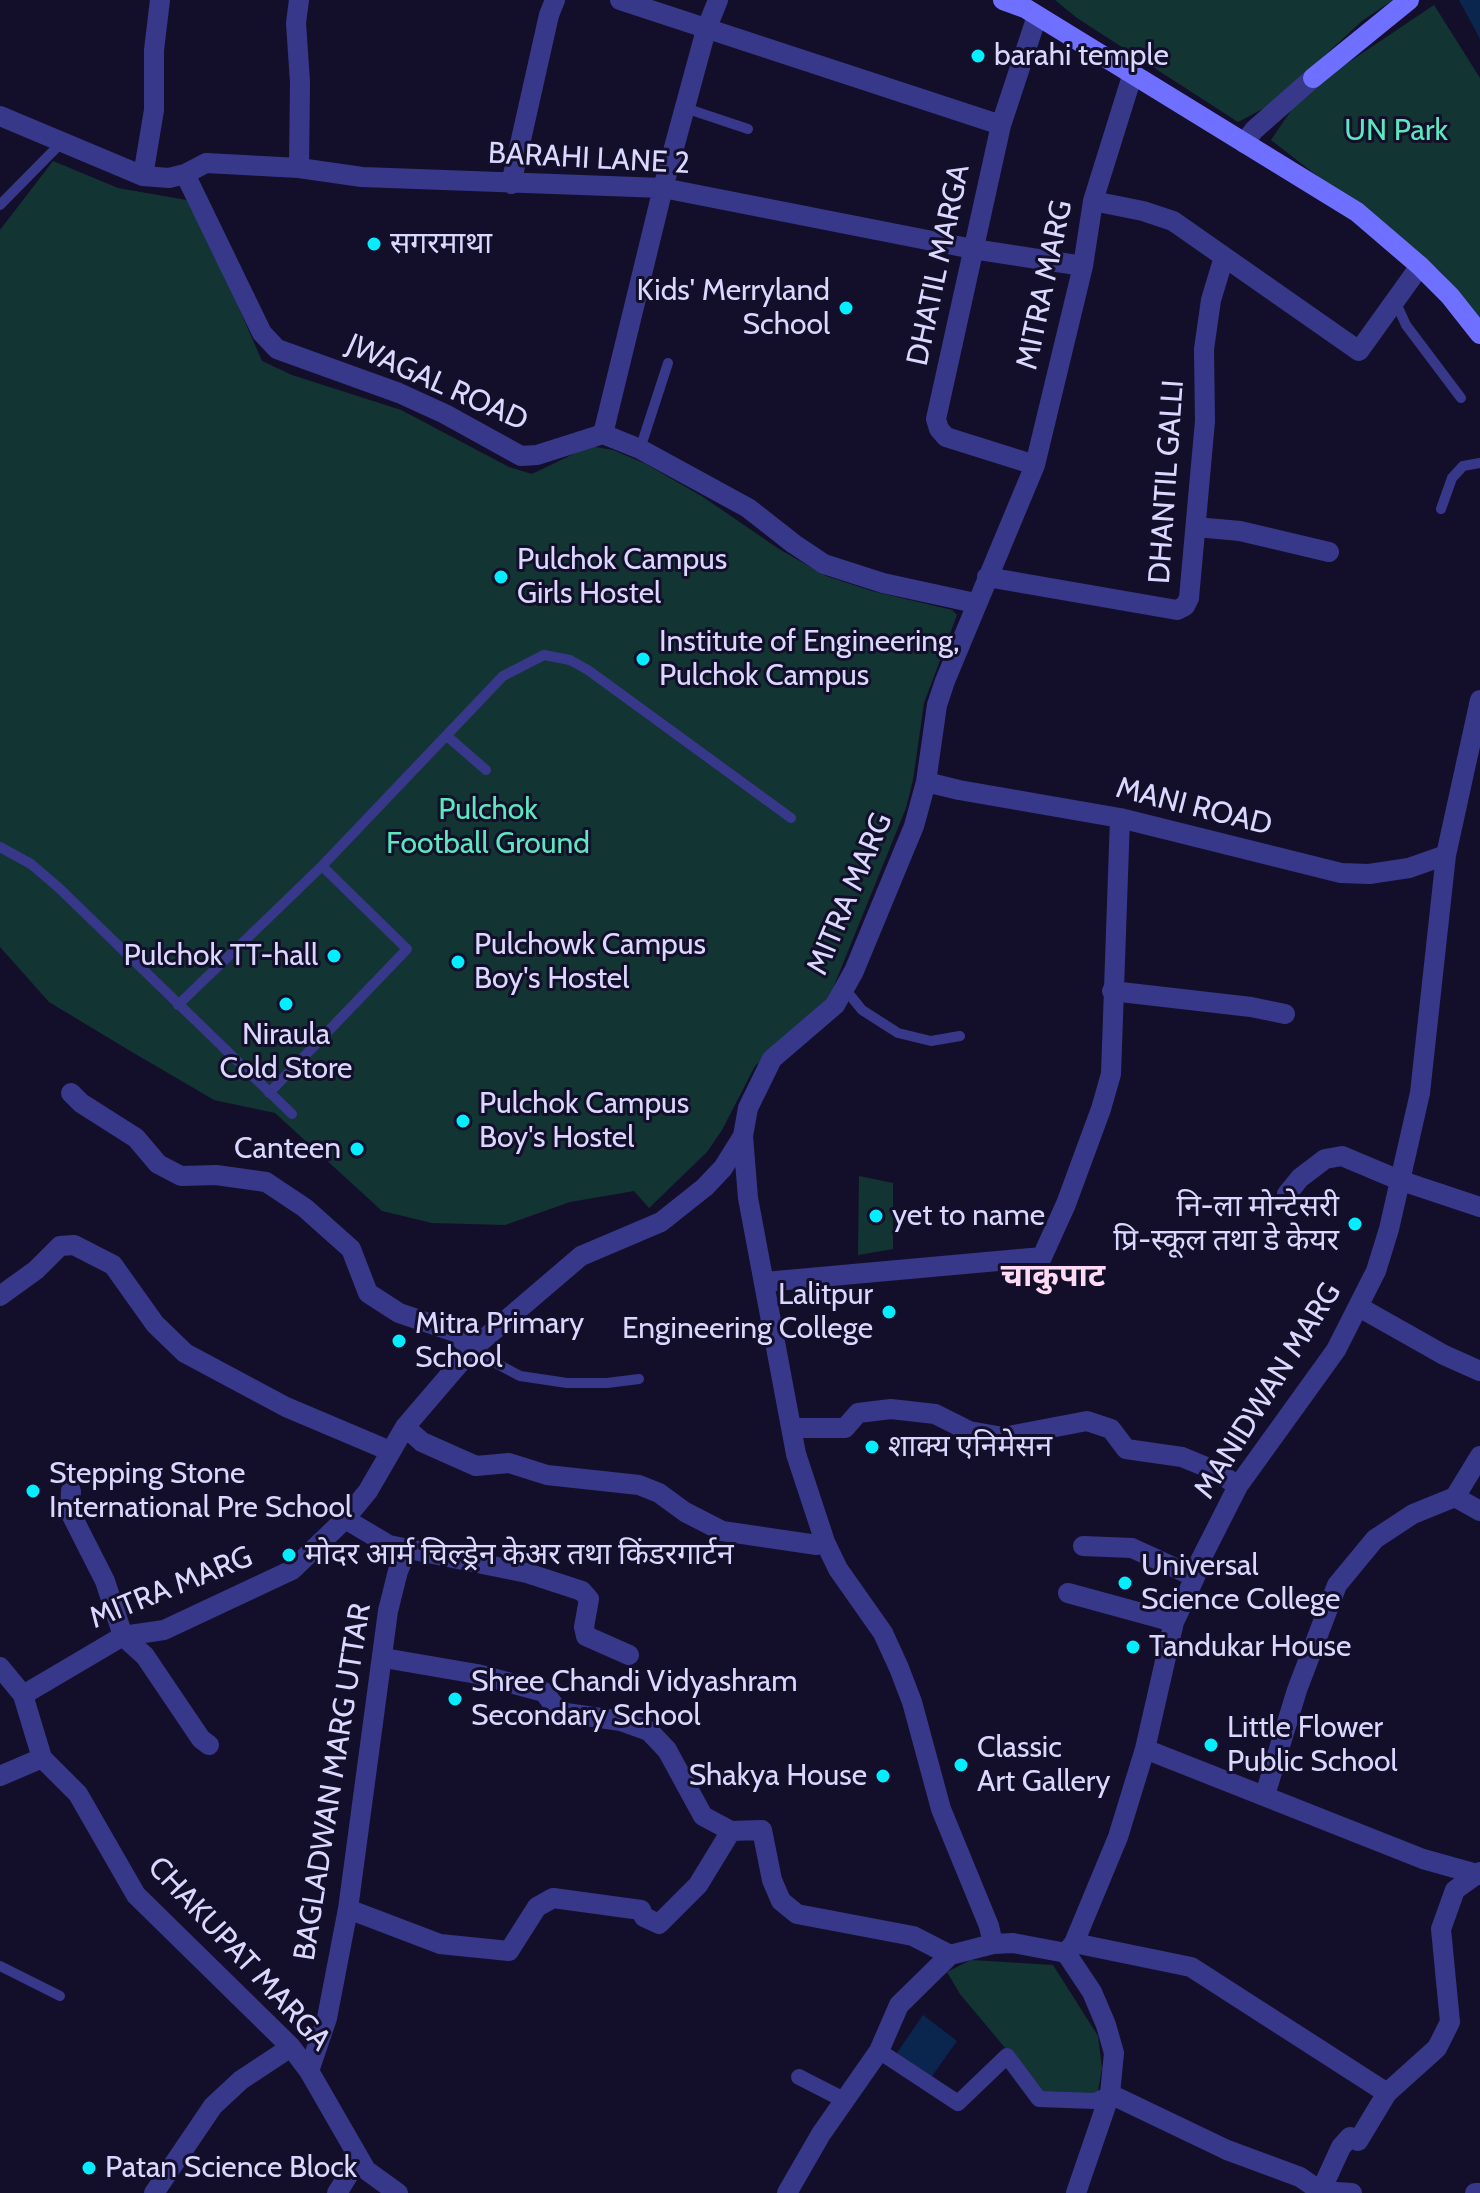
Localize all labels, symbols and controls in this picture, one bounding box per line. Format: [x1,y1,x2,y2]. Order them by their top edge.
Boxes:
place label: barahi temple [994,38,1169,74]
marker: barahi temple [969,47,987,65]
park label: UN Park [1344,113,1448,149]
street label: BARAHI LANE 2 [487,136,691,182]
street label: DHATIL MARGA [900,161,978,369]
street label: MITRA MARG [1009,197,1081,373]
place label: सगरमाथा [390,226,492,262]
marker: सगरमाथा [365,235,383,253]
place label: Kids' Merryland School [637,273,830,344]
marker: Kids' Merryland School [837,299,855,317]
street label: JWAGAL ROAD [341,327,533,439]
street label: DHANTIL GALLI [1142,379,1192,585]
place label: Pulchok Campus Girls Hostel [517,542,727,612]
marker: Pulchok Campus Girls Hostel [492,568,510,586]
place label: Institute of Engineering, Pulchok Campus [659,624,960,694]
marker: Institute of Engineering, Pulchok Campus [634,650,652,668]
street label: MANI ROAD [1112,770,1276,844]
park label: Pulchok Football Ground [386,792,590,862]
street label: MITRA MARG [800,808,900,980]
place label: Pulchowk Campus Boy's Hostel [474,927,706,998]
place label: Pulchok TT-hall [123,938,318,974]
marker: Pulchok TT-hall [325,947,343,965]
marker: Pulchowk Campus Boy's Hostel [449,953,467,971]
marker: Niraula Cold Store [277,995,295,1013]
place label: Niraula Cold Store [220,1017,352,1088]
place label: Pulchok Campus Boy's Hostel [479,1086,689,1156]
marker: Pulchok Campus Boy's Hostel [454,1112,472,1130]
place label: Canteen [234,1131,341,1167]
marker: Canteen [348,1140,366,1158]
place label: नि-ला मोन्टेसरी प्रि-स्कूल तथा डे केयर [1113,1189,1339,1260]
place label: yet to name [892,1198,1045,1234]
marker: yet to name [867,1207,885,1225]
marker: नि-ला मोन्टेसरी प्रि-स्कूल तथा डे केयर [1346,1215,1364,1233]
district label: चाकुपाट [1001,1258,1105,1296]
street label: MANIDWAN MARG [1187,1276,1349,1506]
place label: Lalitpur Engineering College [622,1277,873,1348]
marker: Lalitpur Engineering College [880,1303,898,1321]
place label: Mitra Primary School [415,1306,584,1376]
marker: Mitra Primary School [390,1332,408,1350]
place label: शाक्य एनिमेसन [888,1429,1052,1465]
marker: शाक्य एनिमेसन [863,1438,881,1456]
place label: Stepping Stone International Pre School [49,1456,352,1526]
marker: Stepping Stone International Pre School [24,1482,42,1500]
place label: मोदर आर्म चिल्ड्रेन केअर तथा किंडरगार्टन [305,1537,734,1573]
street label: MITRA MARG [84,1539,258,1637]
marker: मोदर आर्म चिल्ड्रेन केअर तथा किंडरगार्टन [280,1546,298,1564]
place label: Universal Science College [1141,1548,1340,1618]
marker: Universal Science College [1116,1574,1134,1592]
street label: BAGLADWAN MARG UTTAR [287,1601,379,1963]
place label: Tandukar House [1149,1629,1351,1665]
marker: Tandukar House [1124,1638,1142,1656]
place label: Shree Chandi Vidyashram Secondary School [471,1664,797,1734]
marker: Shree Chandi Vidyashram Secondary School [446,1690,464,1708]
place label: Little Flower Public School [1227,1710,1398,1780]
place label: Classic Art Gallery [977,1730,1110,1800]
marker: Little Flower Public School [1202,1736,1220,1754]
marker: Classic Art Gallery [952,1756,970,1774]
place label: Shakya House [689,1758,867,1794]
marker: Shakya House [874,1767,892,1785]
street label: CHAKUPAT MARGA [140,1850,338,2058]
place label: Patan Science Block [105,2150,357,2186]
marker: Patan Science Block [80,2159,98,2177]

